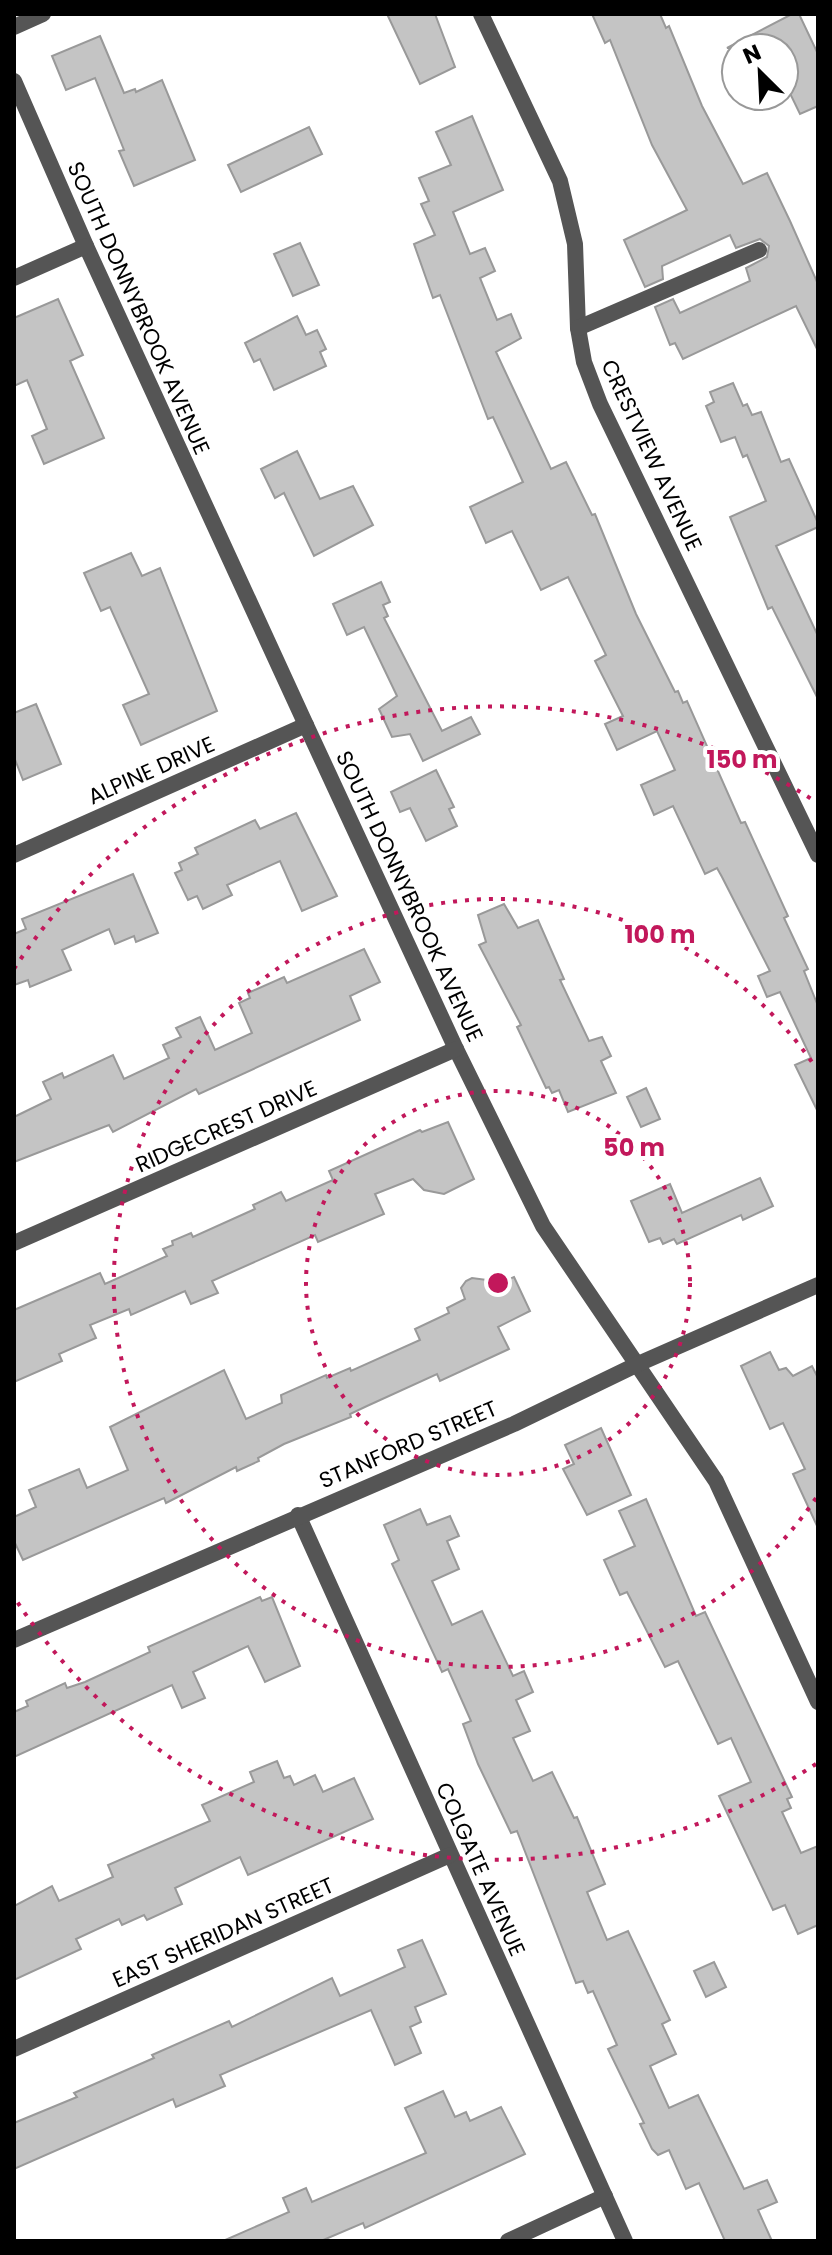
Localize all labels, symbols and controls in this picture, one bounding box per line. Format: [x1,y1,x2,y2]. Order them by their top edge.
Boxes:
north arrow [720,32,800,112]
text: N [738,37,766,72]
street label: SOUTH DONNYBROOK AVENUE [60,157,217,460]
street label: CRESTVIEW AVENUE [594,354,710,556]
street label: ALPINE DRIVE [83,729,219,812]
text: 150 m [707,743,777,776]
street label: SOUTH DONNYBROOK AVENUE [328,746,491,1047]
text: 100 m [625,918,695,951]
street label: RIDGECREST DRIVE [131,1073,322,1180]
text: 50 m [603,1131,665,1164]
centre of rings [484,1269,512,1297]
street label: STANFORD STREET [314,1393,502,1496]
street label: COLGATE AVENUE [428,1777,533,1961]
street label: EAST SHERIDAN STREET [108,1870,339,1995]

